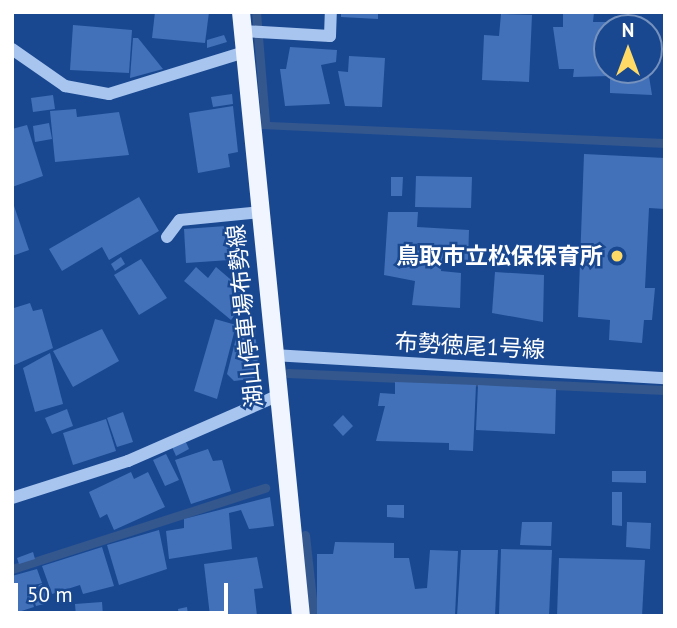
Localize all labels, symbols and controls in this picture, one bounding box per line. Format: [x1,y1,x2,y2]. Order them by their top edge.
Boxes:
north arrow [593,14,663,84]
text: N [622,18,634,42]
street label: 湖山停車場布勢線 [222,223,268,409]
place label: 鳥取市立松保保育所 [396,242,603,270]
marker: 鳥取市立松保保育所 [609,248,625,264]
street label: 布勢徳尾1号線 [394,328,546,364]
scale bar [18,568,231,612]
text: 50 m [27,581,73,608]

